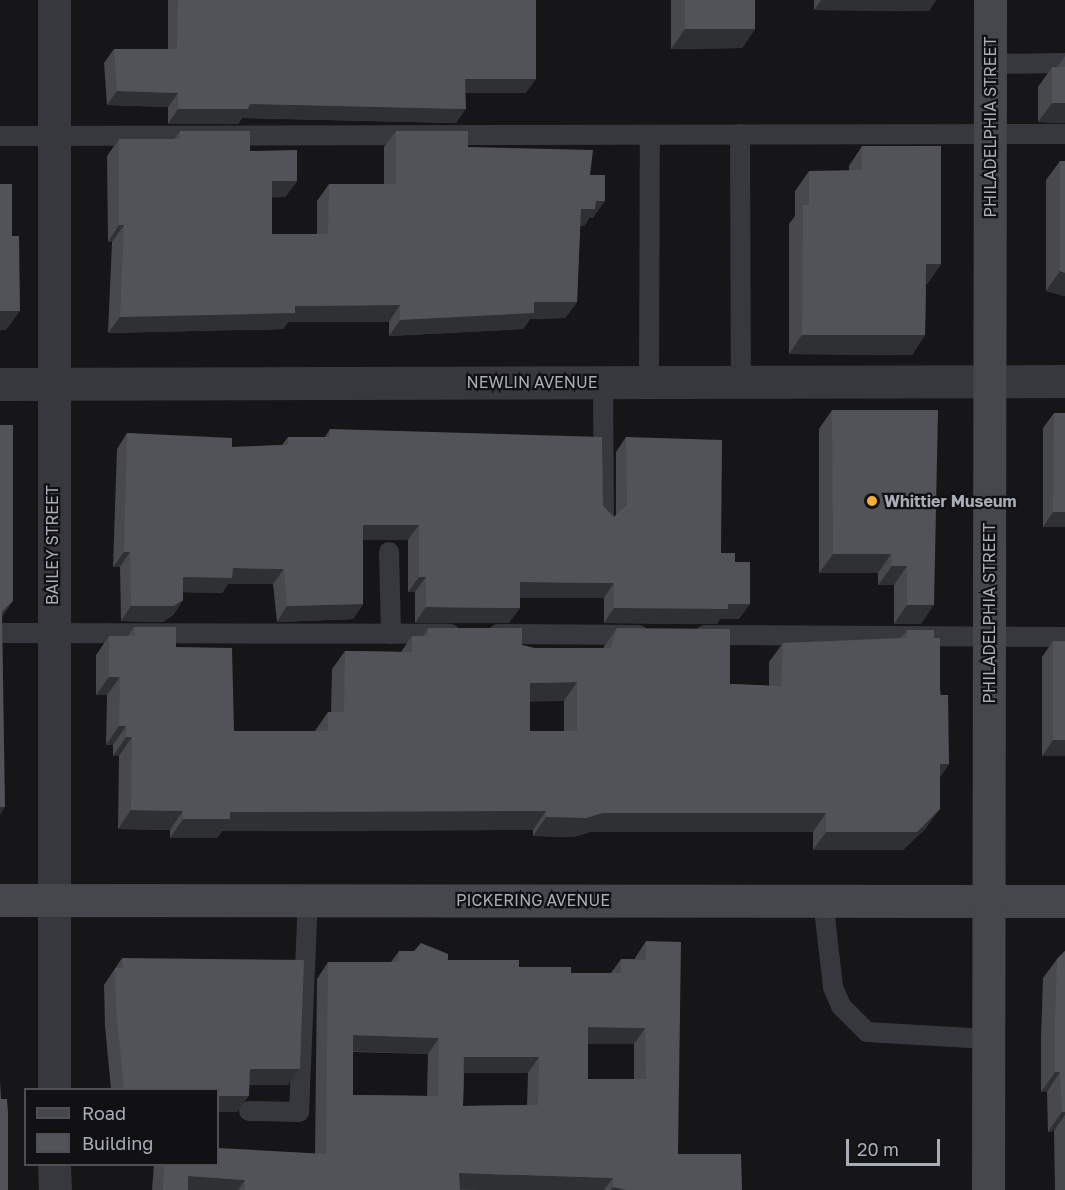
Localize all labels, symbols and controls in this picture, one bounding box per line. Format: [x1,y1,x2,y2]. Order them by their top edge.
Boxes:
street label: PHILADELPHIA STREET [980,37,1000,217]
street label: NEWLIN AVENUE [467,372,597,392]
street label: BAILEY STREET [42,485,62,605]
place label: Whittier Museum [884,491,1016,511]
marker: Whittier Museum [865,494,879,508]
street label: PHILADELPHIA STREET [979,523,999,703]
street label: PICKERING AVENUE [456,890,610,910]
legend [24,1088,219,1166]
text: Road [82,1102,126,1124]
scale bar [849,1127,944,1165]
text: Building [82,1132,153,1154]
text: 20 m [857,1138,899,1160]

